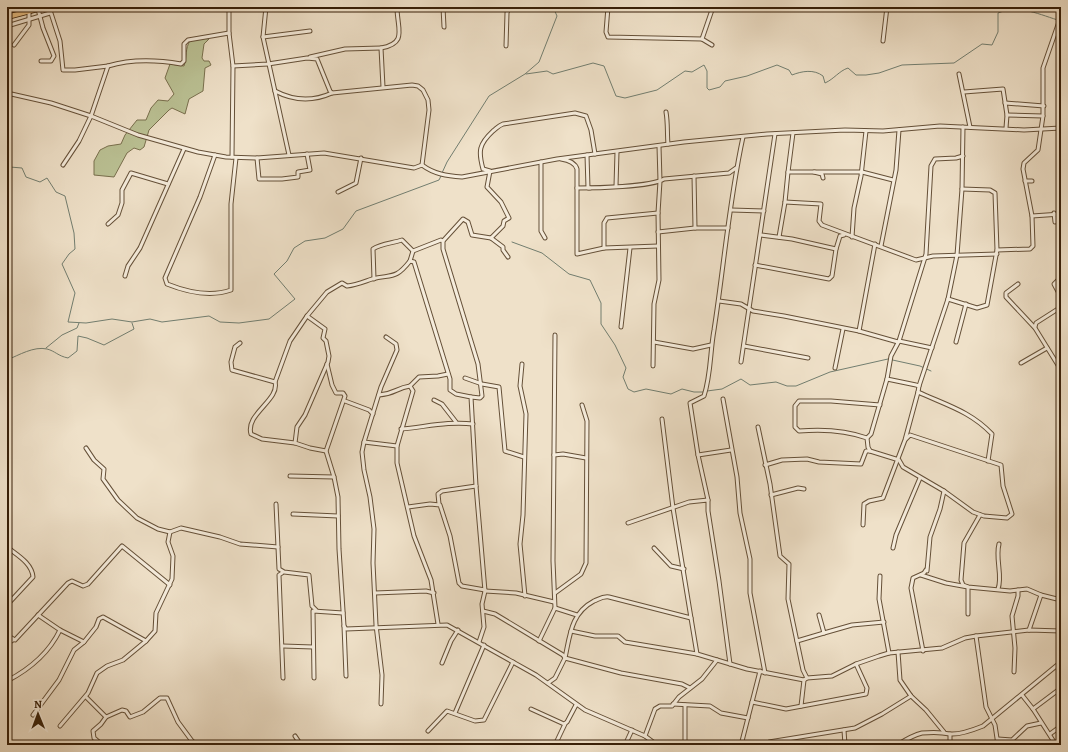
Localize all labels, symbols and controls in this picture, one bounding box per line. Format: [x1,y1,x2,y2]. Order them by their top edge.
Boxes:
north arrow [18,694,58,734]
text: N [34,697,42,712]

